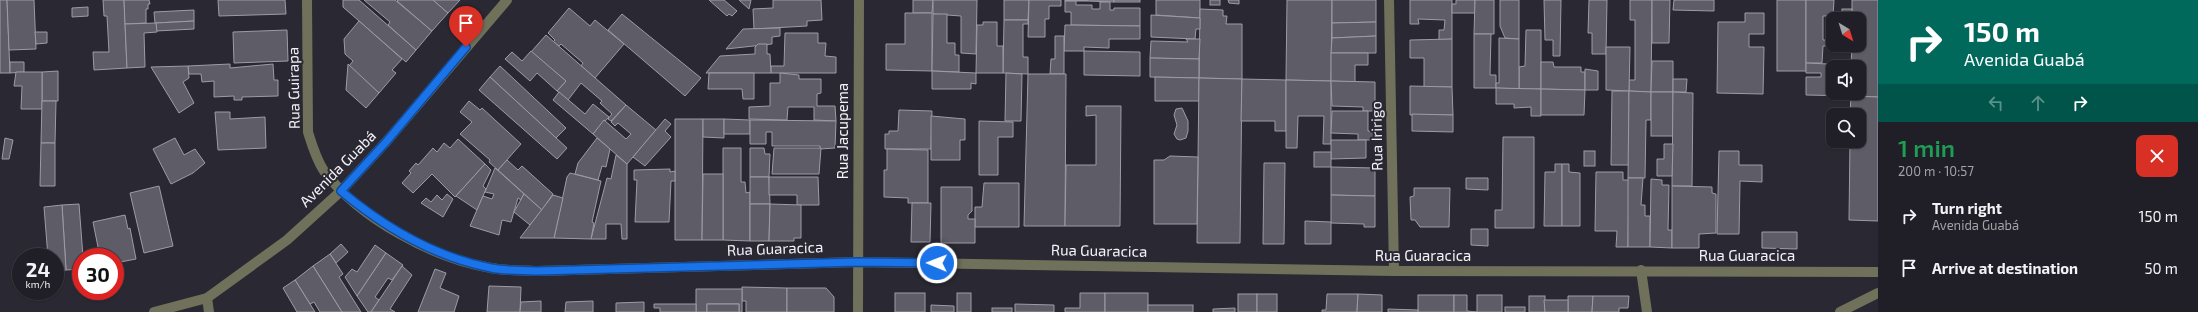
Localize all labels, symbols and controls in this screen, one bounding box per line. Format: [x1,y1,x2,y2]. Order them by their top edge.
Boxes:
pin [449,6,483,47]
icon: arrive [455,12,477,34]
north arrow [1826,12,1866,52]
map controls [1826,12,1866,148]
text: 150 m [1964,14,2040,48]
icon: right [1898,16,1950,68]
street label: Rua Guirapa [283,47,303,129]
text: Avenida Guabá [1964,48,2085,70]
button: sound [1826,60,1866,100]
street label: Rua Jacupema [833,83,851,179]
icon: left [1985,92,2007,114]
icon: ahead [2027,92,2049,114]
icon: right [2069,92,2091,114]
street label: Rua Iririgo [1366,101,1386,171]
button: search [1826,108,1866,148]
street label: Avenida Guabá [295,126,379,210]
text: 1 min [1898,133,1955,162]
button: close [2136,135,2178,177]
text: 200 m · 10:57 [1898,163,1974,179]
text: Turn right [1932,199,2002,217]
icon: right [1898,205,1920,227]
text: 150 m [2138,207,2178,225]
text: Avenida Guabá [1932,217,2019,233]
street label: Rua Guaracica [726,237,823,259]
street label: Rua Guaracica [1051,240,1147,260]
position arrow [916,242,958,284]
street label: Rua Guaracica [1375,246,1471,264]
street label: Rua Guaracica [1699,246,1795,264]
speed limit sign: 30 [72,248,124,300]
text: 24 [26,257,50,281]
icon: arrive [1898,257,1920,279]
text: Arrive at destination [1932,259,2078,277]
text: 50 m [2144,259,2178,277]
text: km/h [26,278,50,290]

